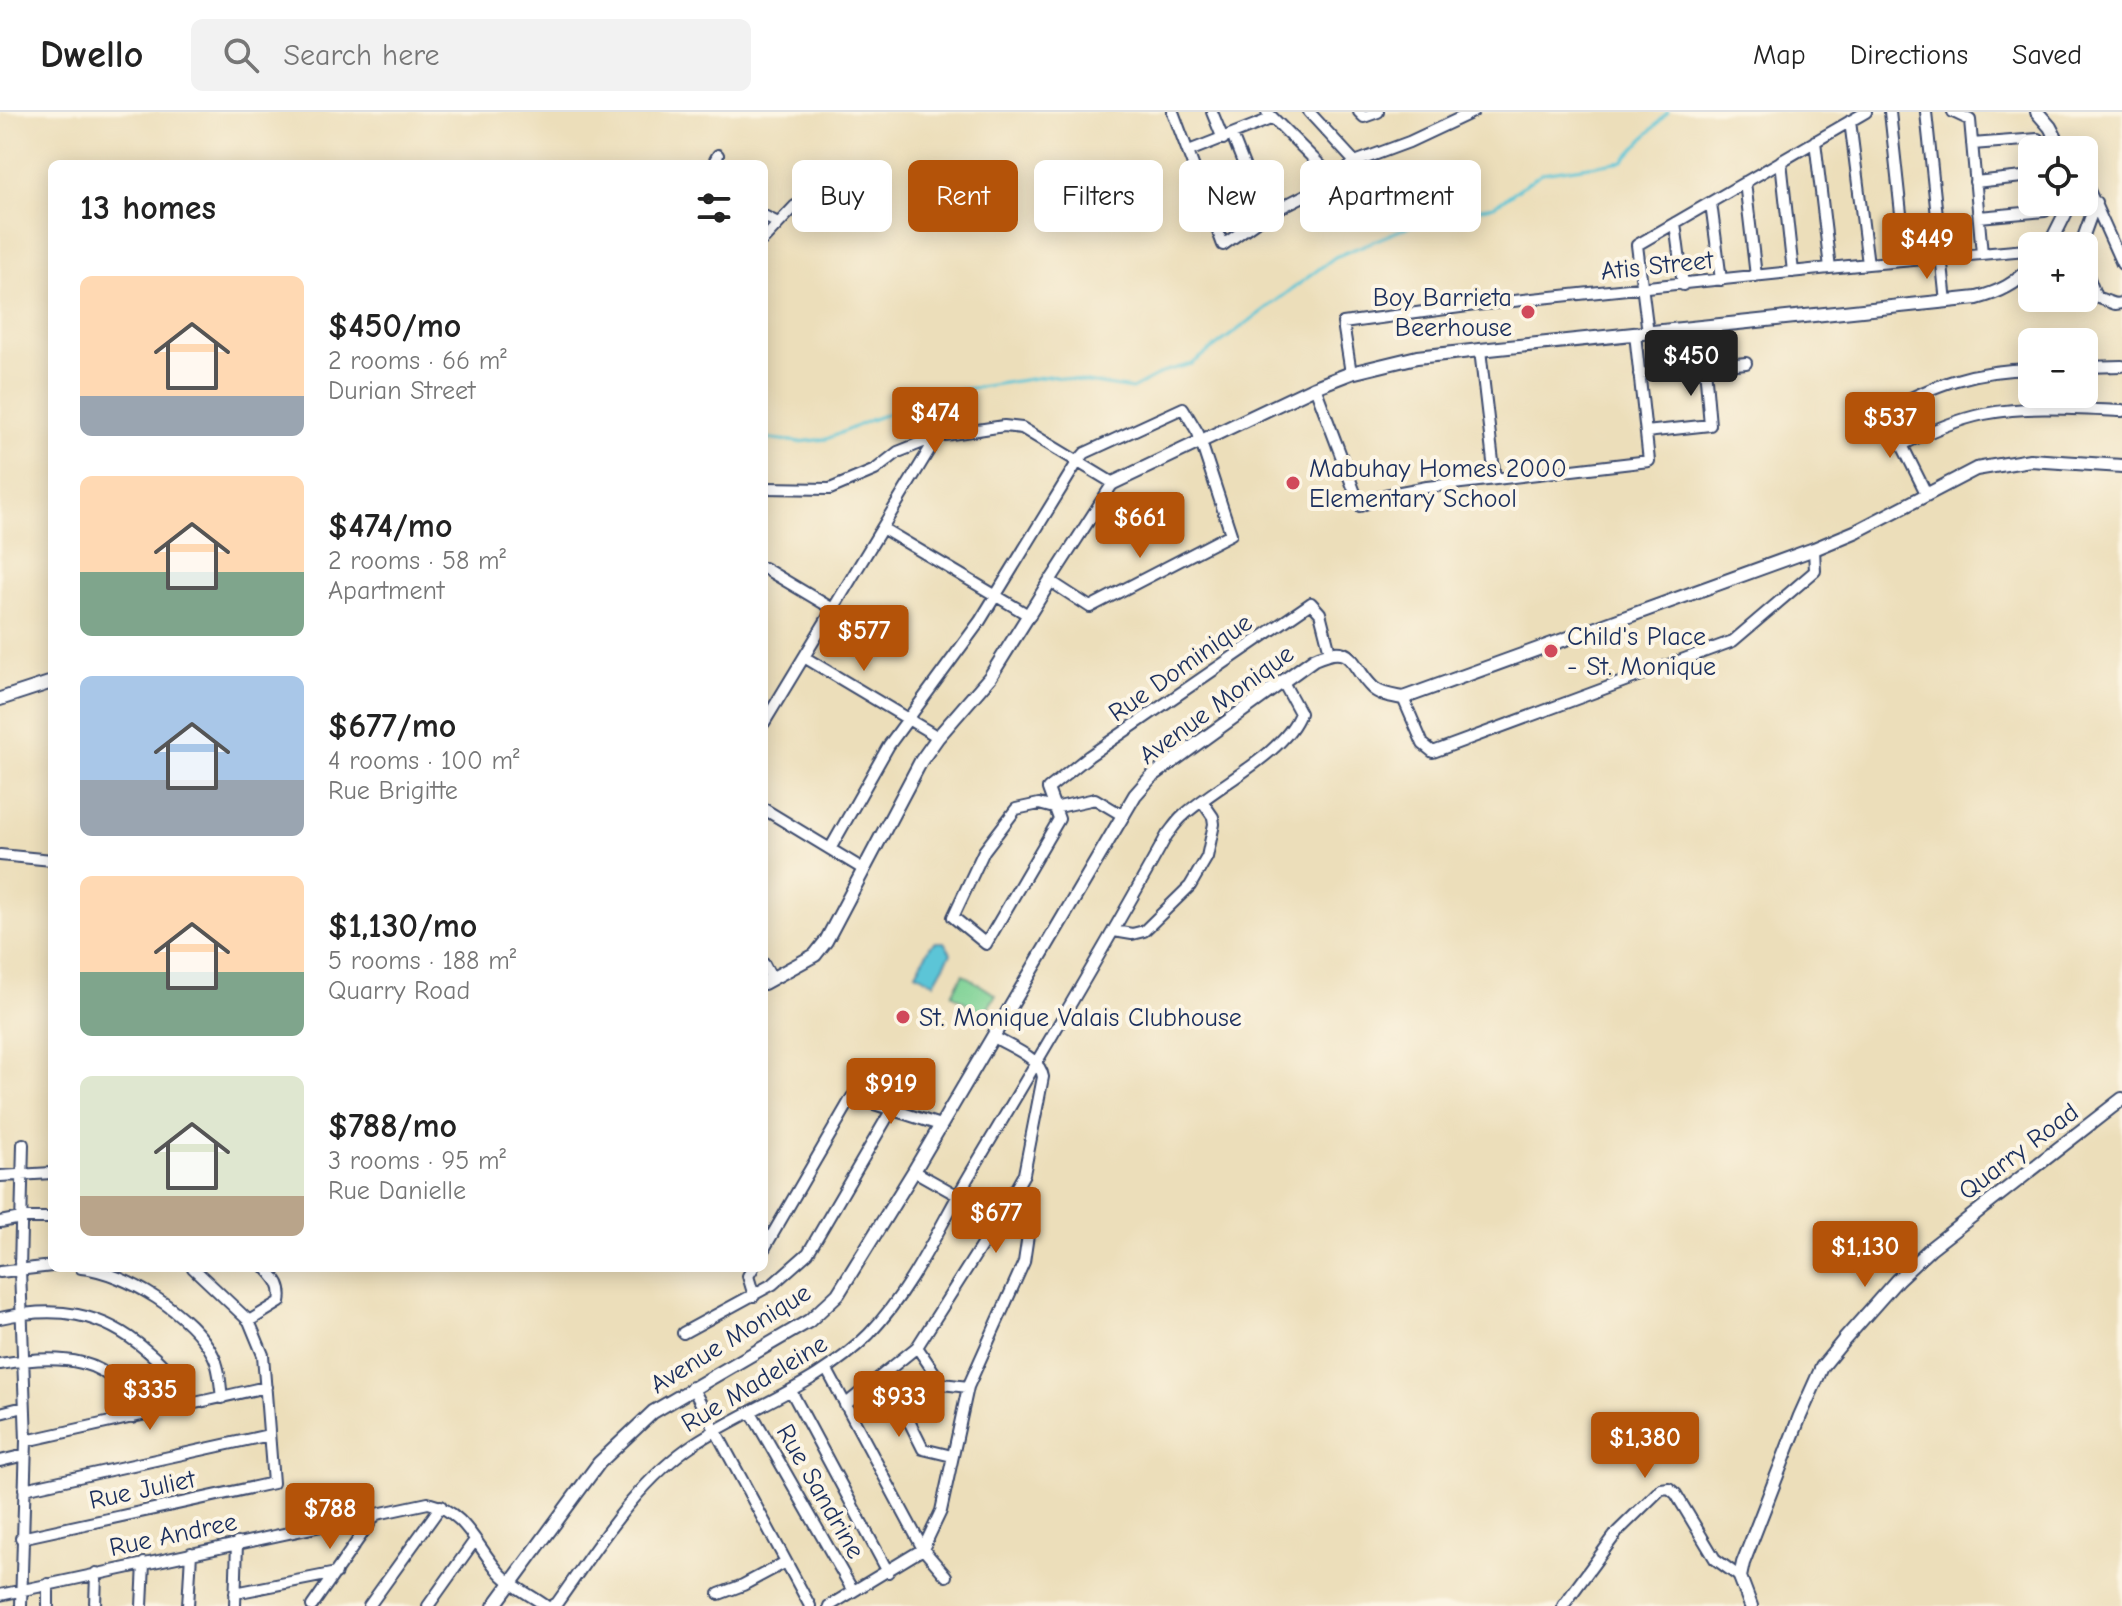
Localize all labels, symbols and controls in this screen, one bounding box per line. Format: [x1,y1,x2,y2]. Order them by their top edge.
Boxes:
search box [191,19,751,91]
text: Dwello [40,33,143,77]
icon: search [219,33,263,77]
text: Search here [283,38,440,73]
text: Map [1753,39,1806,71]
text: Directions [1850,39,1968,71]
text: Saved [2012,39,2082,71]
map controls [2018,136,2098,408]
button: locate [2018,136,2098,216]
chip: Buy [792,160,892,232]
chip: Rent [908,160,1018,232]
chip: Filters [1034,160,1163,232]
chip: New [1179,160,1284,232]
chip: Apartment [1300,160,1481,232]
icon: filters [692,186,736,230]
text: 13 homes [80,188,216,228]
pin: $449 [1880,213,1974,281]
text: $449 [1900,224,1954,254]
button: + [2018,232,2098,312]
street label: Atis Street [1599,245,1716,287]
place label: Boy Barrieta Beerhouse [1373,283,1512,343]
marker: Boy Barrieta Beerhouse [1519,303,1537,321]
text: $450/mo [328,306,461,346]
icon: home [144,308,240,404]
button: − [2018,328,2098,408]
pin: $450 [1644,330,1738,398]
text: $450 [1663,341,1719,371]
text: 2 rooms · 66 m² [328,346,507,376]
text: Durian Street [328,376,475,406]
pin: $474 [888,387,982,455]
pin: $537 [1843,392,1937,460]
text: $474 [910,398,960,428]
text: $537 [1863,403,1917,433]
place label: Mabuhay Homes 2000 Elementary School [1309,454,1567,514]
marker: Mabuhay Homes 2000 Elementary School [1284,474,1302,492]
pin: $661 [1093,492,1187,560]
text: $661 [1113,503,1167,533]
text: $474/mo [328,506,452,546]
icon: home [144,508,240,604]
text: 2 rooms · 58 m² [328,546,506,576]
text: Apartment [328,576,444,606]
pin: $577 [817,605,911,673]
street label: Rue Dominique [1103,607,1258,728]
text: $577 [838,616,890,646]
place label: Child's Place - St. Monique [1567,622,1716,682]
street label: Avenue Monique [1134,639,1300,771]
marker: Child's Place - St. Monique [1542,642,1560,660]
text: $677/mo [328,706,456,746]
icon: home [144,708,240,804]
text: 4 rooms · 100 m² [328,746,520,776]
text: Rue Brigitte [328,776,458,806]
text: $1,130/mo [328,906,477,946]
icon: home [144,908,240,1004]
text: 5 rooms · 188 m² [328,946,516,976]
text: Quarry Road [328,976,470,1006]
place label: St. Monique Valais Clubhouse [919,1003,1242,1033]
marker: St. Monique Valais Clubhouse [894,1008,912,1026]
pin: $919 [844,1058,938,1126]
text: $919 [864,1069,918,1099]
street label: Quarry Road [1953,1097,2084,1207]
text: $788/mo [328,1106,457,1146]
icon: home [144,1108,240,1204]
text: 3 rooms · 95 m² [328,1146,506,1176]
text: Rue Danielle [328,1176,466,1206]
pin: $677 [949,1187,1043,1255]
text: $677 [970,1198,1022,1228]
pin: $1,130 [1800,1221,1930,1289]
text: $1,130 [1831,1232,1899,1262]
street label: Avenue Monique [645,1278,816,1400]
street label: Rue Madeleine [676,1329,833,1439]
pin: $335 [103,1364,197,1432]
pin: $933 [852,1371,946,1439]
text: $335 [122,1375,178,1405]
text: $933 [872,1382,926,1412]
pin: $1,380 [1580,1412,1710,1480]
street label: Rue Sandrine [770,1419,871,1564]
text: $1,380 [1609,1423,1681,1453]
street label: Rue Juliet [86,1464,200,1516]
pin: $788 [283,1483,377,1551]
text: $788 [303,1494,357,1524]
street label: Rue Andree [107,1507,240,1563]

